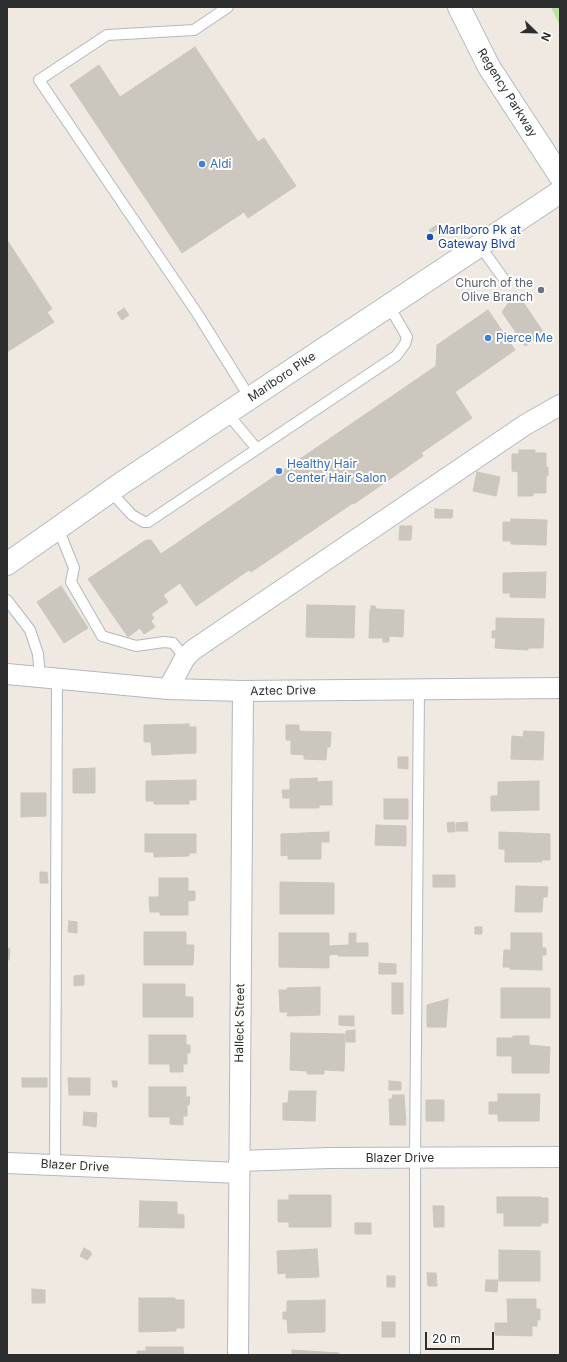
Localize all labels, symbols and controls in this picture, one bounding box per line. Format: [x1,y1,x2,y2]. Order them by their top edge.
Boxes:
north arrow [515,12,555,52]
text: N [538,30,554,43]
street label: Regency Parkway [474,46,540,140]
place label: Aldi [210,157,231,171]
marker: Aldi [197,159,207,169]
place label: Marlboro Pk at Gateway Blvd [438,223,521,251]
marker: Marlboro Pk at Gateway Blvd [425,232,435,242]
place label: Church of the Olive Branch [455,276,533,304]
marker: Church of the Olive Branch [536,285,546,295]
place label: Pierce Me [496,331,553,345]
marker: Pierce Me [483,333,493,343]
street label: Marlboro Pike [245,349,319,405]
place label: Healthy Hair Center Hair Salon [287,457,387,485]
marker: Healthy Hair Center Hair Salon [274,466,284,476]
street label: Aztec Drive [250,683,316,699]
street label: Halleck Street [232,983,248,1063]
street label: Blazer Drive [366,1151,434,1165]
street label: Blazer Drive [40,1157,110,1175]
scale bar [427,1324,496,1350]
text: 20 m [432,1331,461,1346]

